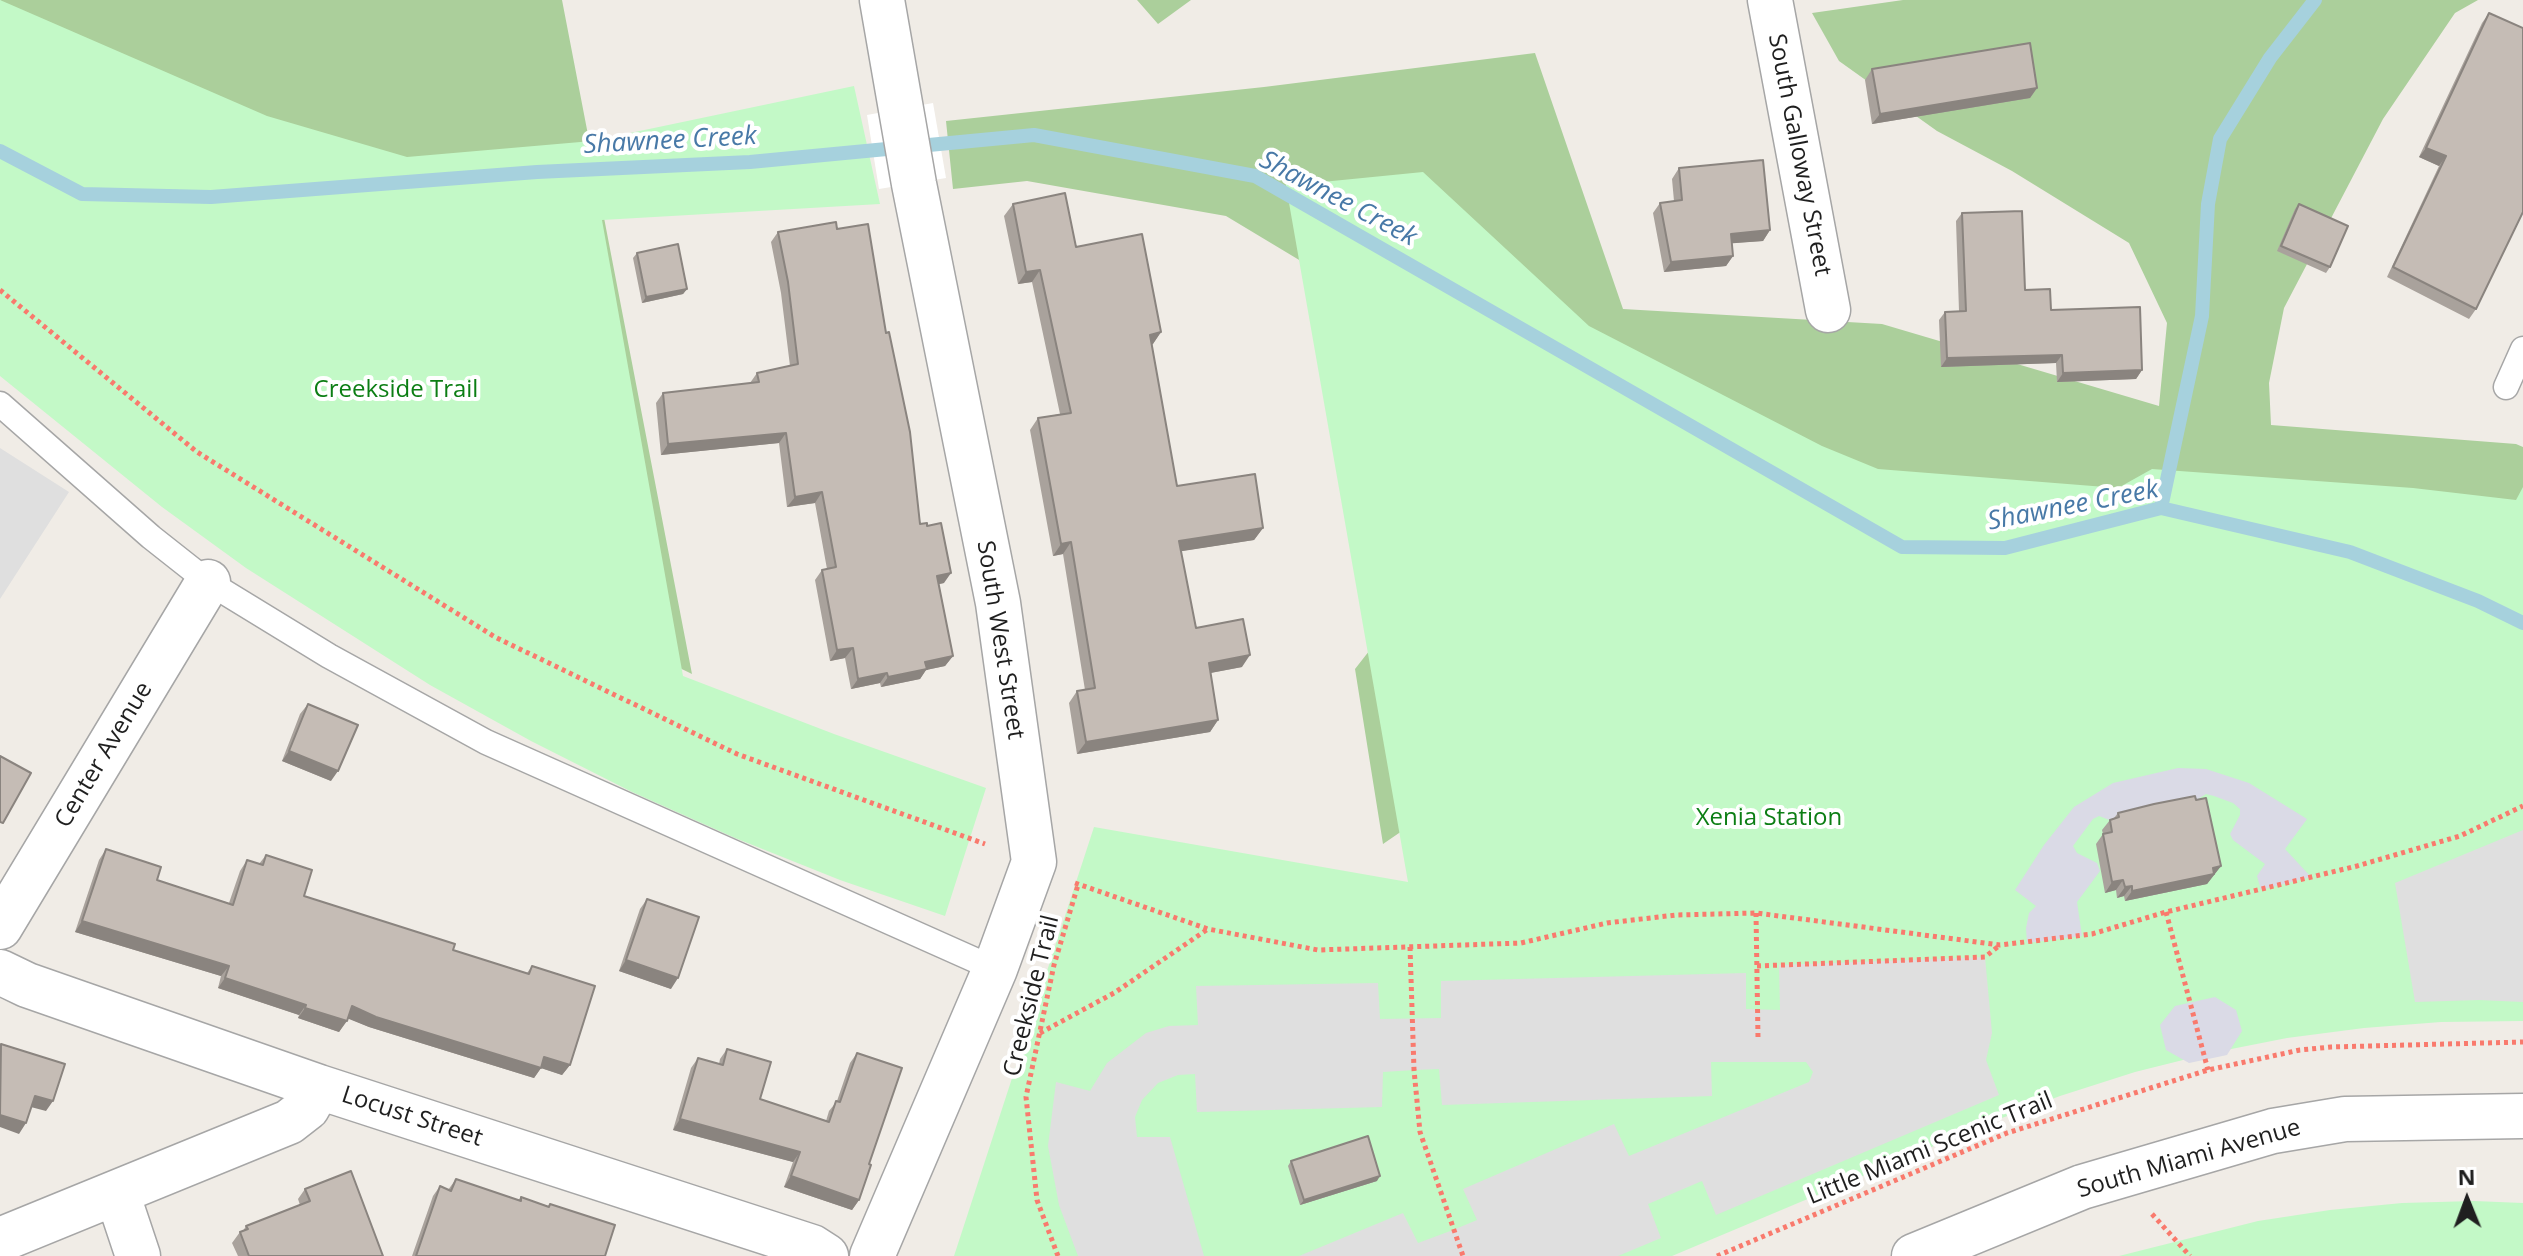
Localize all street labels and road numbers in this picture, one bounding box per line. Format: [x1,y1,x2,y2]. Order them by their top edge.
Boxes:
street label: South Galloway Street [1761,31,1837,279]
street label: South West Street [970,539,1030,741]
street label: Center Avenue [49,677,159,833]
street label: Creekside Trail [998,913,1066,1079]
street label: Locust Street [338,1081,486,1153]
street label: Little Miami Scenic Trail [1803,1087,2057,1211]
street label: South Miami Avenue [2074,1113,2304,1205]

